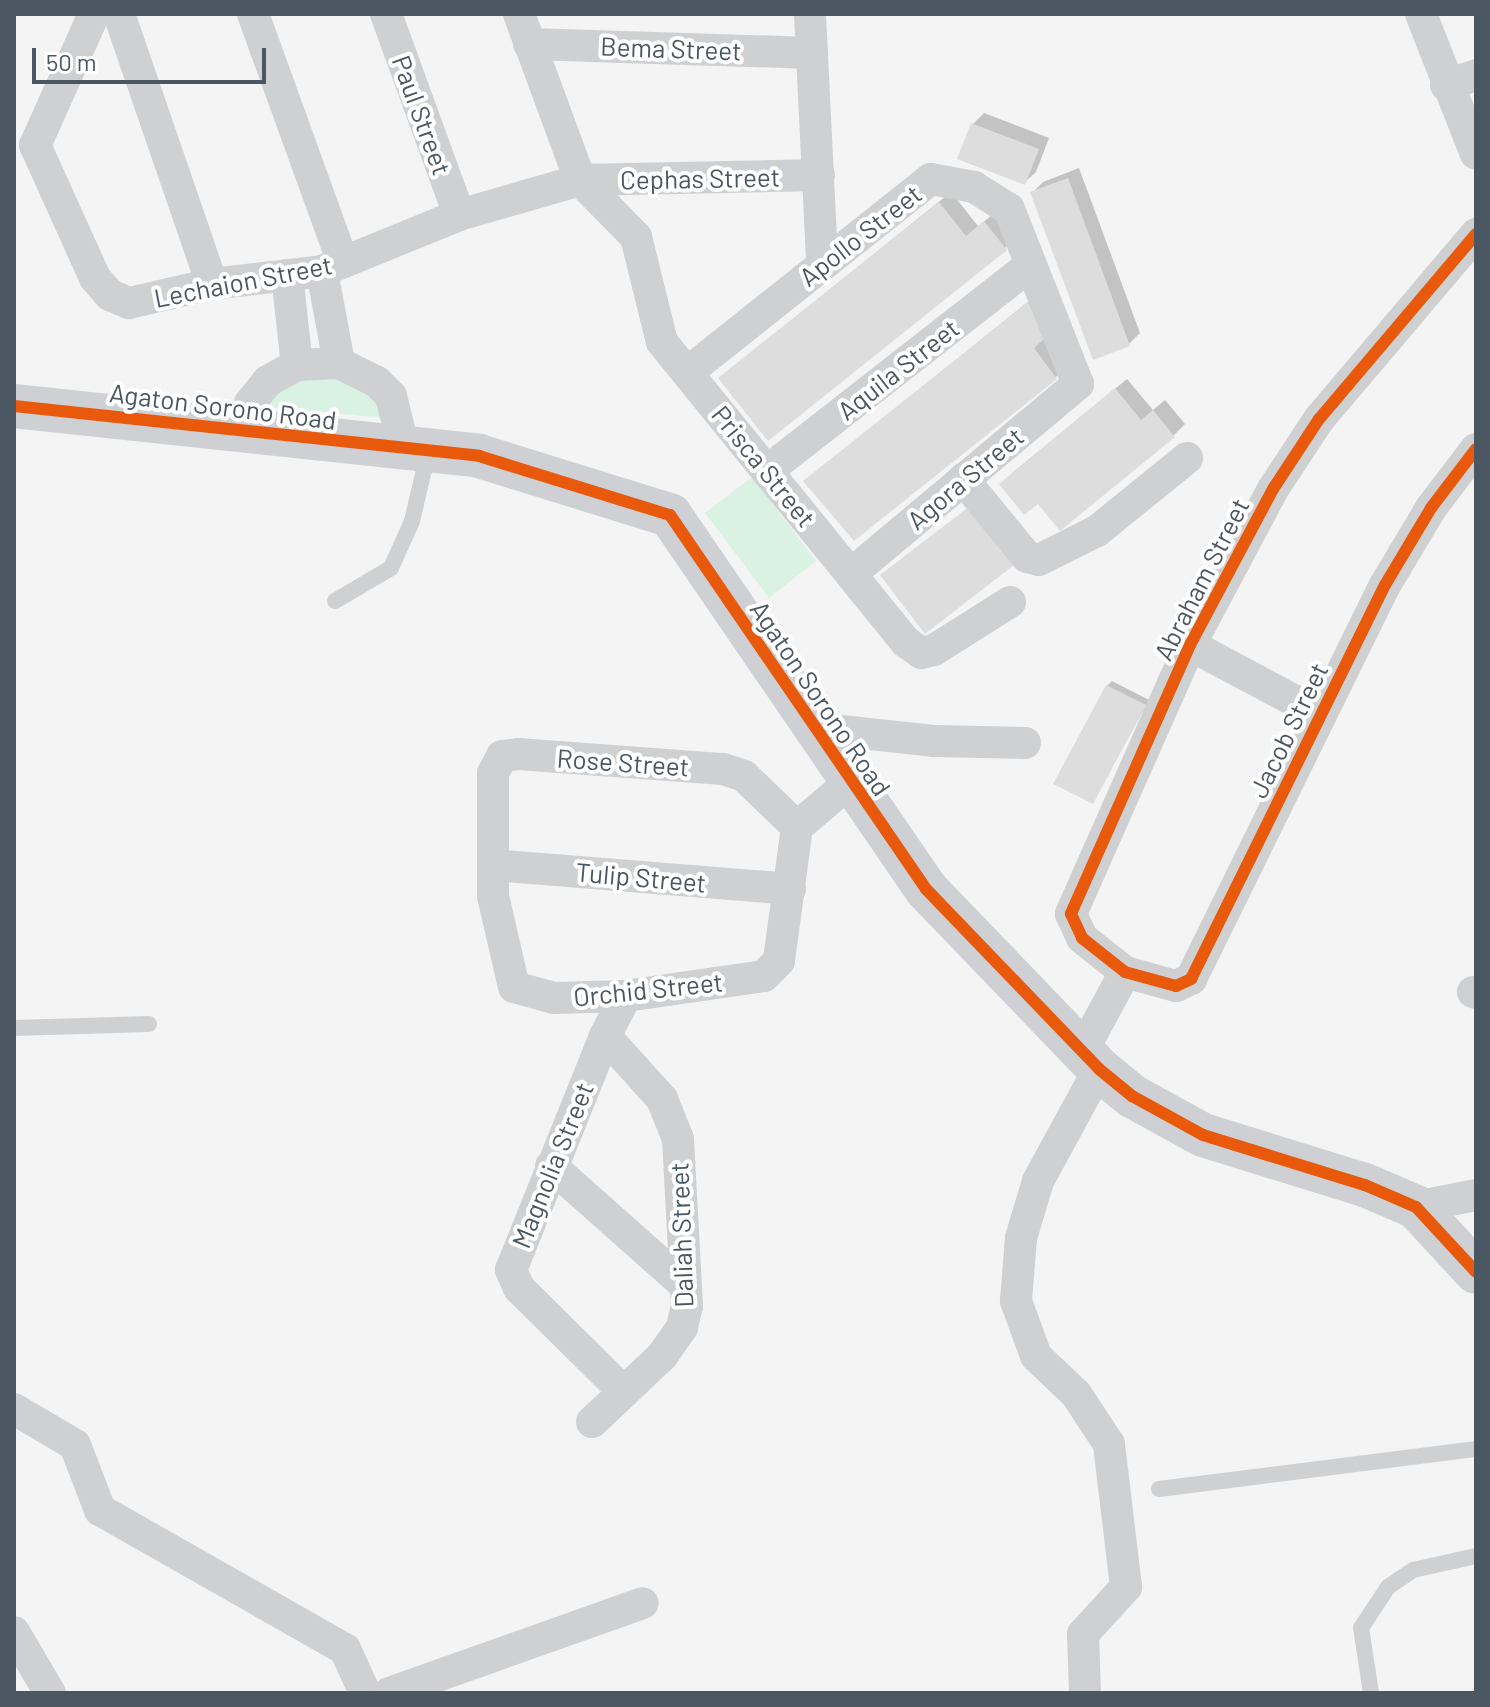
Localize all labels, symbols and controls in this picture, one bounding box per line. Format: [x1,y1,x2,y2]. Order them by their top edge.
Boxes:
street label: Bema Street [600,30,742,66]
scale bar [36,32,270,82]
text: 50 m [46,47,97,76]
street label: Paul Street [386,51,458,179]
street label: Cephas Street [620,161,780,195]
street label: Apollo Street [793,178,927,292]
street label: Lechaion Street [151,248,335,314]
street label: Aquila Street [831,312,965,426]
street label: Agaton Sorono Road [108,377,338,435]
street label: Prisca Street [706,399,822,533]
street label: Agora Street [901,420,1029,536]
street label: Abraham Street [1147,493,1255,665]
street label: Agaton Sorono Road [744,595,898,801]
street label: Jacob Street [1242,657,1334,803]
street label: Rose Street [556,742,690,782]
street label: Tulip Street [575,856,707,898]
street label: Orchid Street [572,966,724,1012]
street label: Magnolia Street [505,1078,599,1252]
street label: Daliah Street [663,1162,699,1308]

